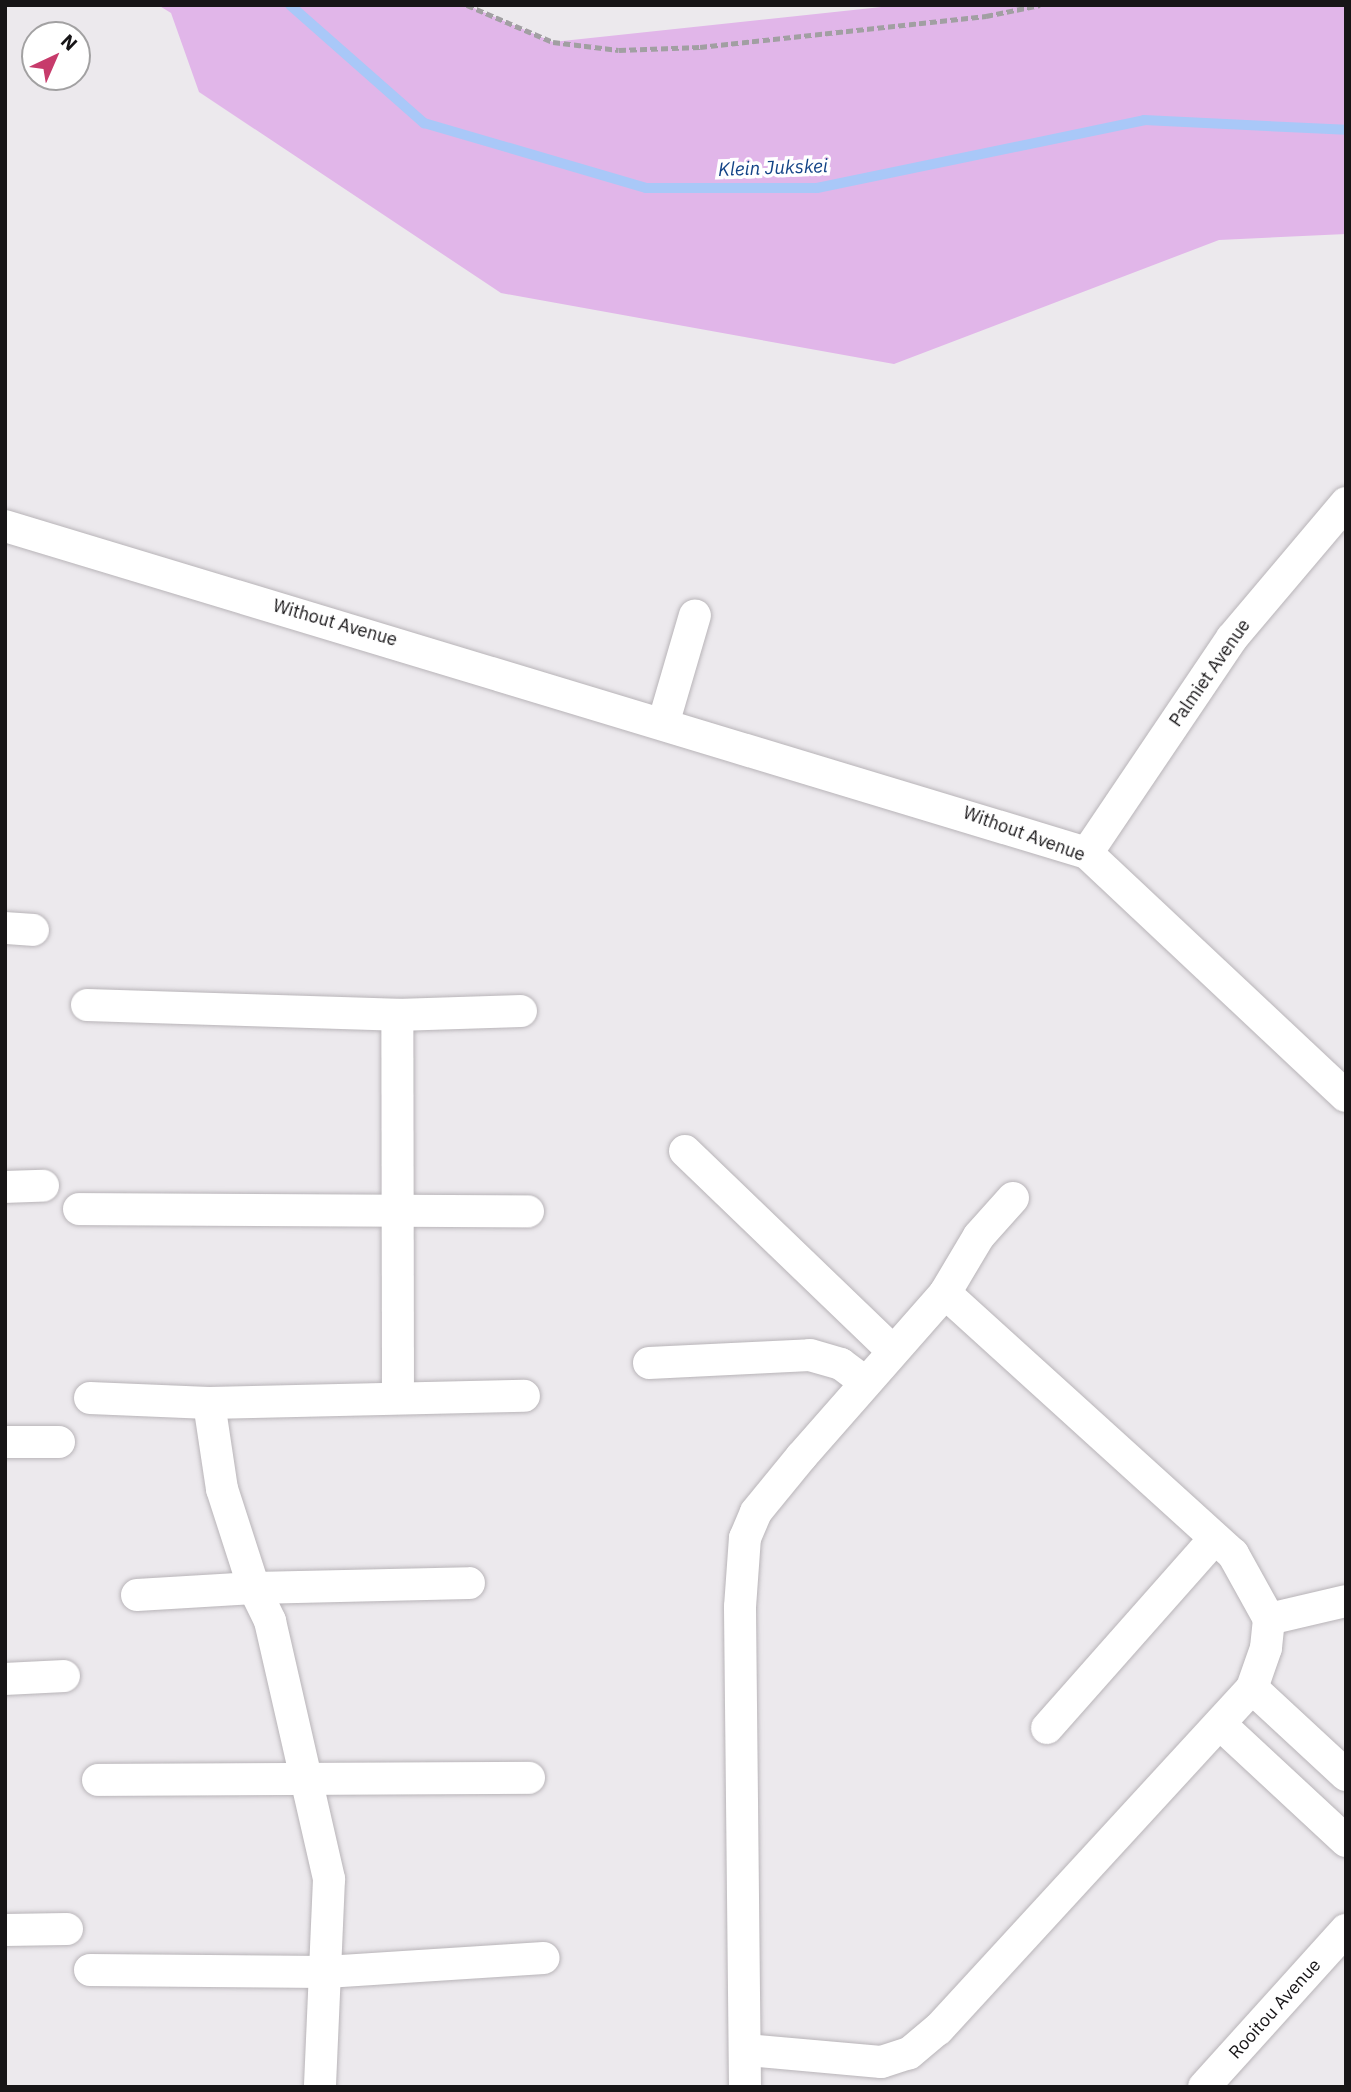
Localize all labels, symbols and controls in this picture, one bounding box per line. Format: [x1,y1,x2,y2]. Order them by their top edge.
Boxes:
north arrow [21,21,91,91]
text: N [56,29,82,56]
water label: Klein Jukskei [718,155,828,181]
street label: Without Avenue [270,595,400,651]
street label: Palmiet Avenue [1165,615,1255,731]
street label: Without Avenue [960,802,1088,866]
street label: Rooitou Avenue [1225,1955,1325,2063]

